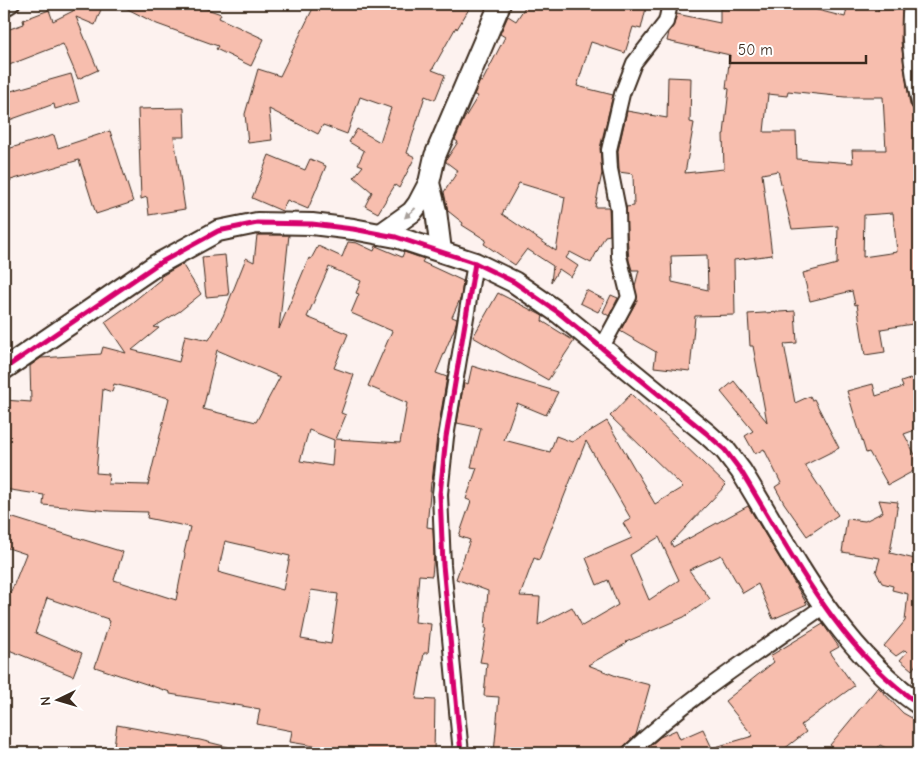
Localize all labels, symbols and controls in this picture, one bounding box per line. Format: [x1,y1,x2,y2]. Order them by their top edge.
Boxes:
scale bar [730,32,867,64]
text: 50 m [738,41,773,59]
one-way arrow [403,207,416,218]
north arrow [32,674,82,724]
text: N [37,696,54,706]

